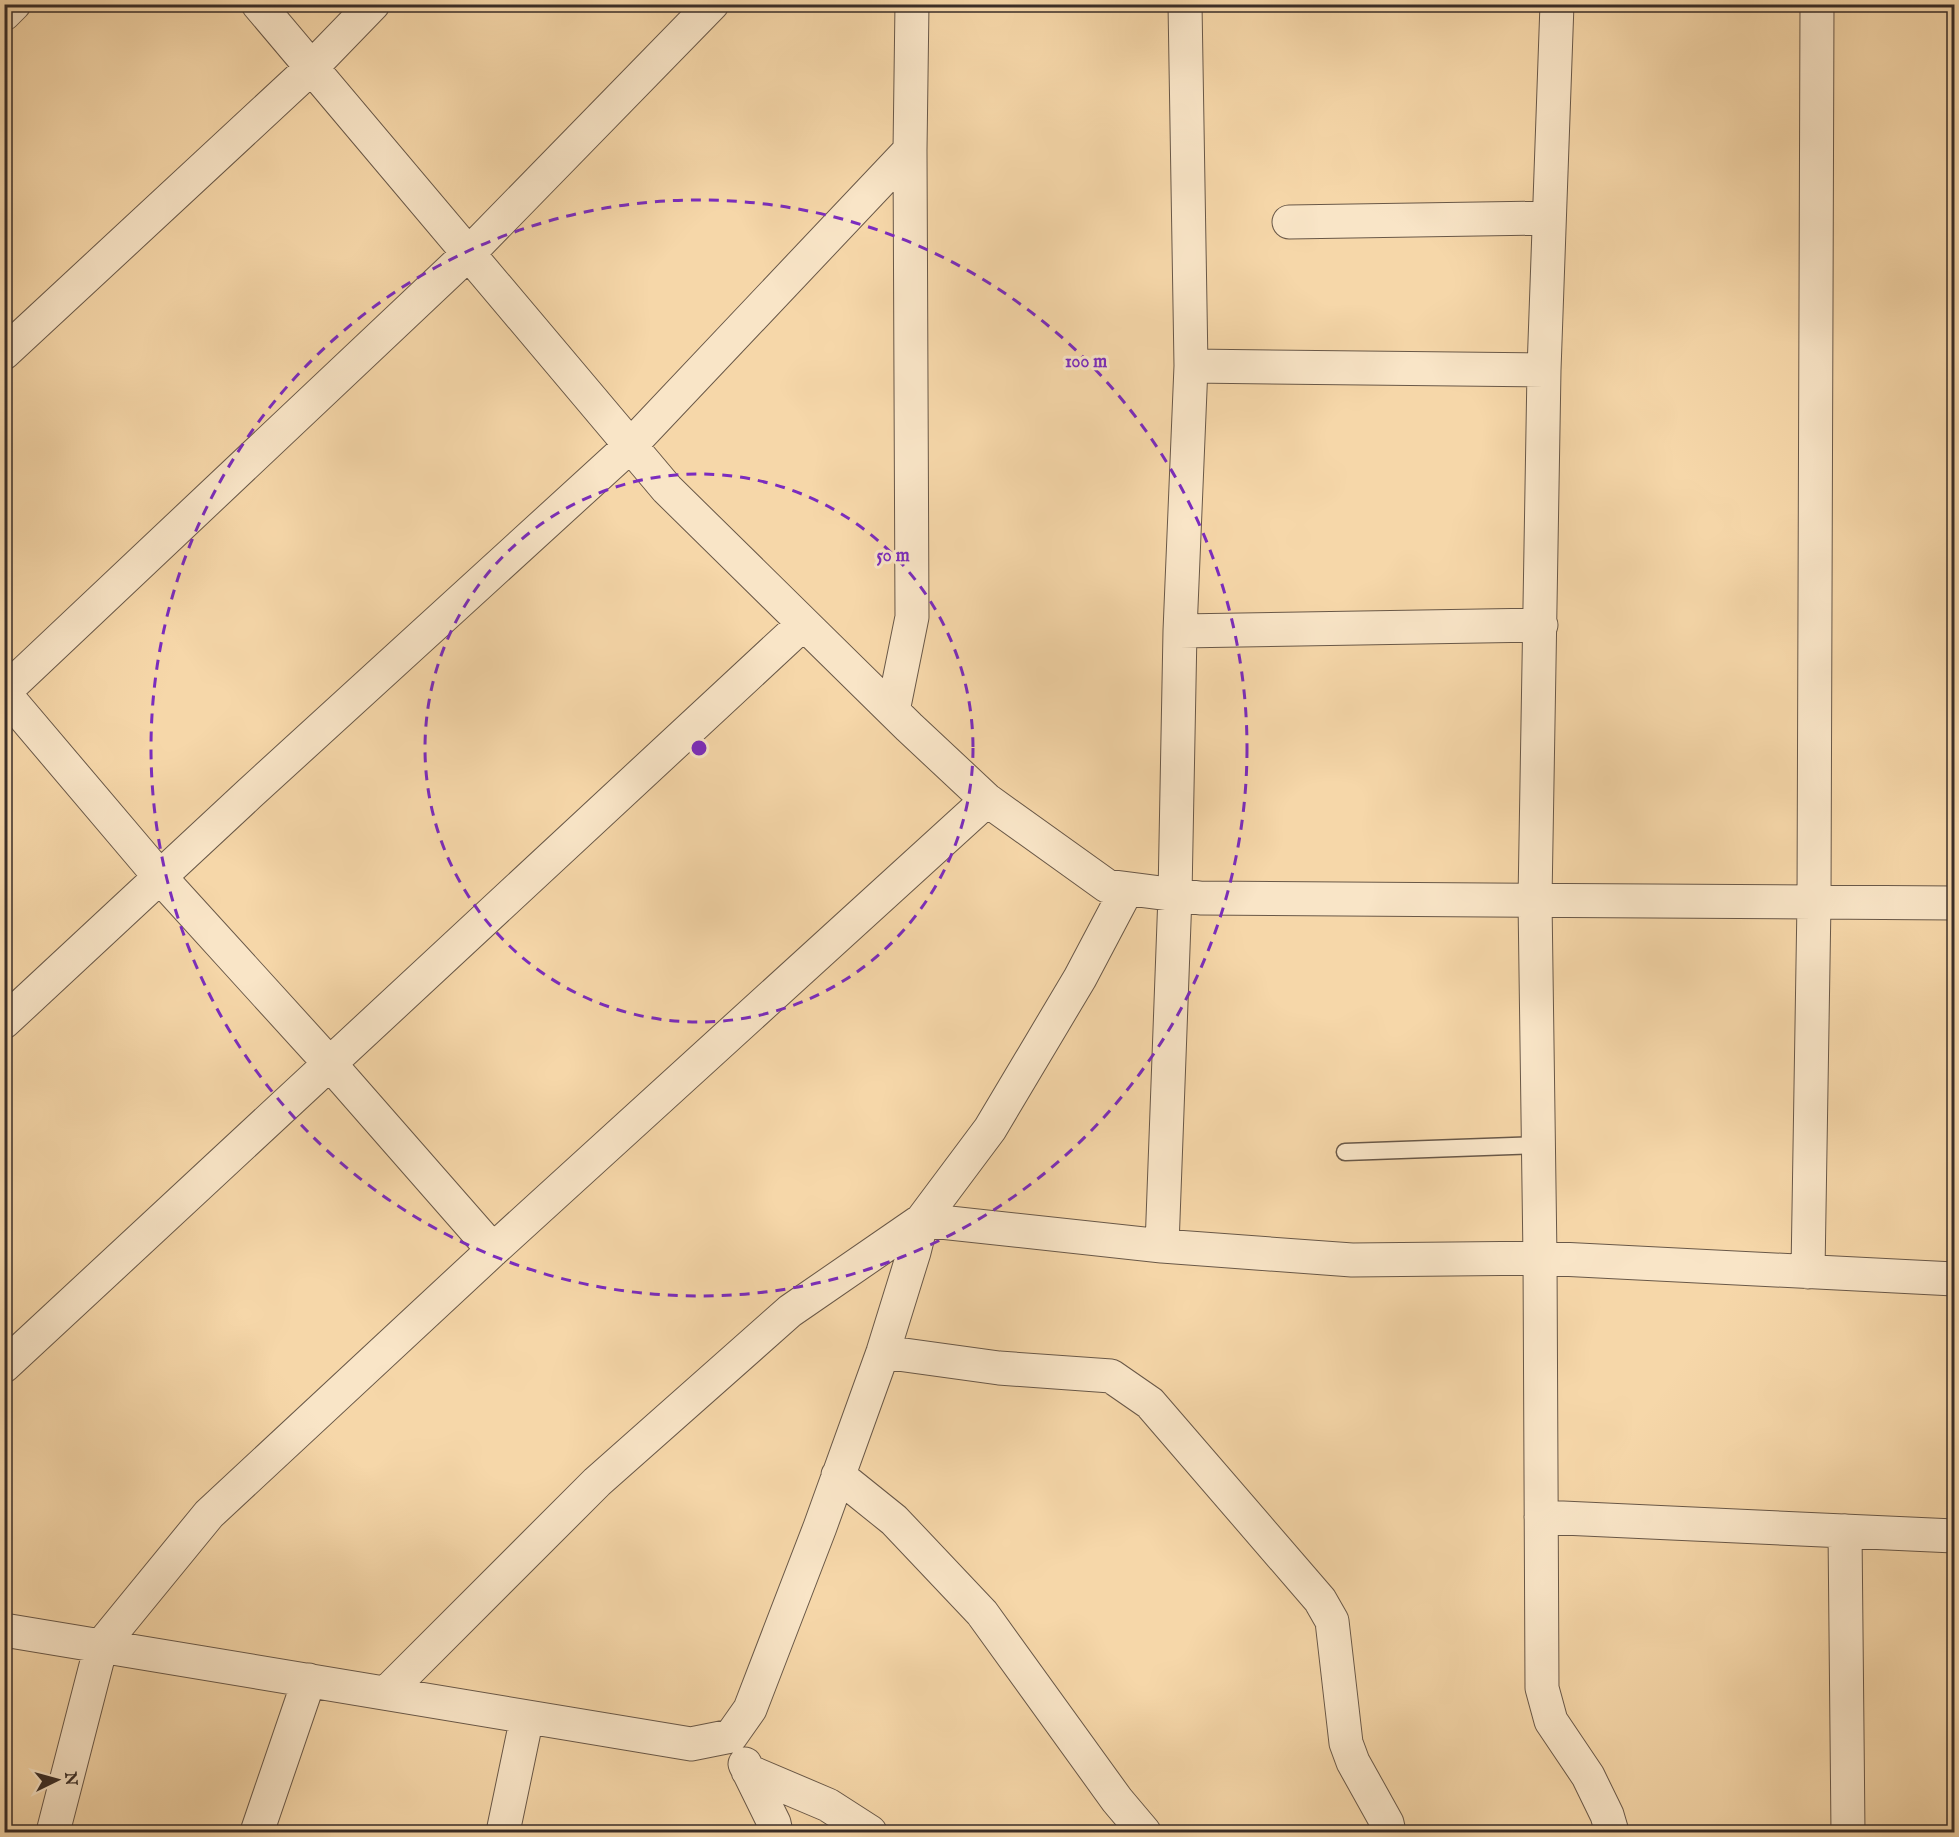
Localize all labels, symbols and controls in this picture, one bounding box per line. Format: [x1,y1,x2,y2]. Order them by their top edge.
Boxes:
text: 100 m [1065,351,1107,374]
text: 50 m [876,545,910,568]
centre of rings [689,738,709,758]
north arrow [27,1750,87,1810]
text: N [59,1770,81,1787]

